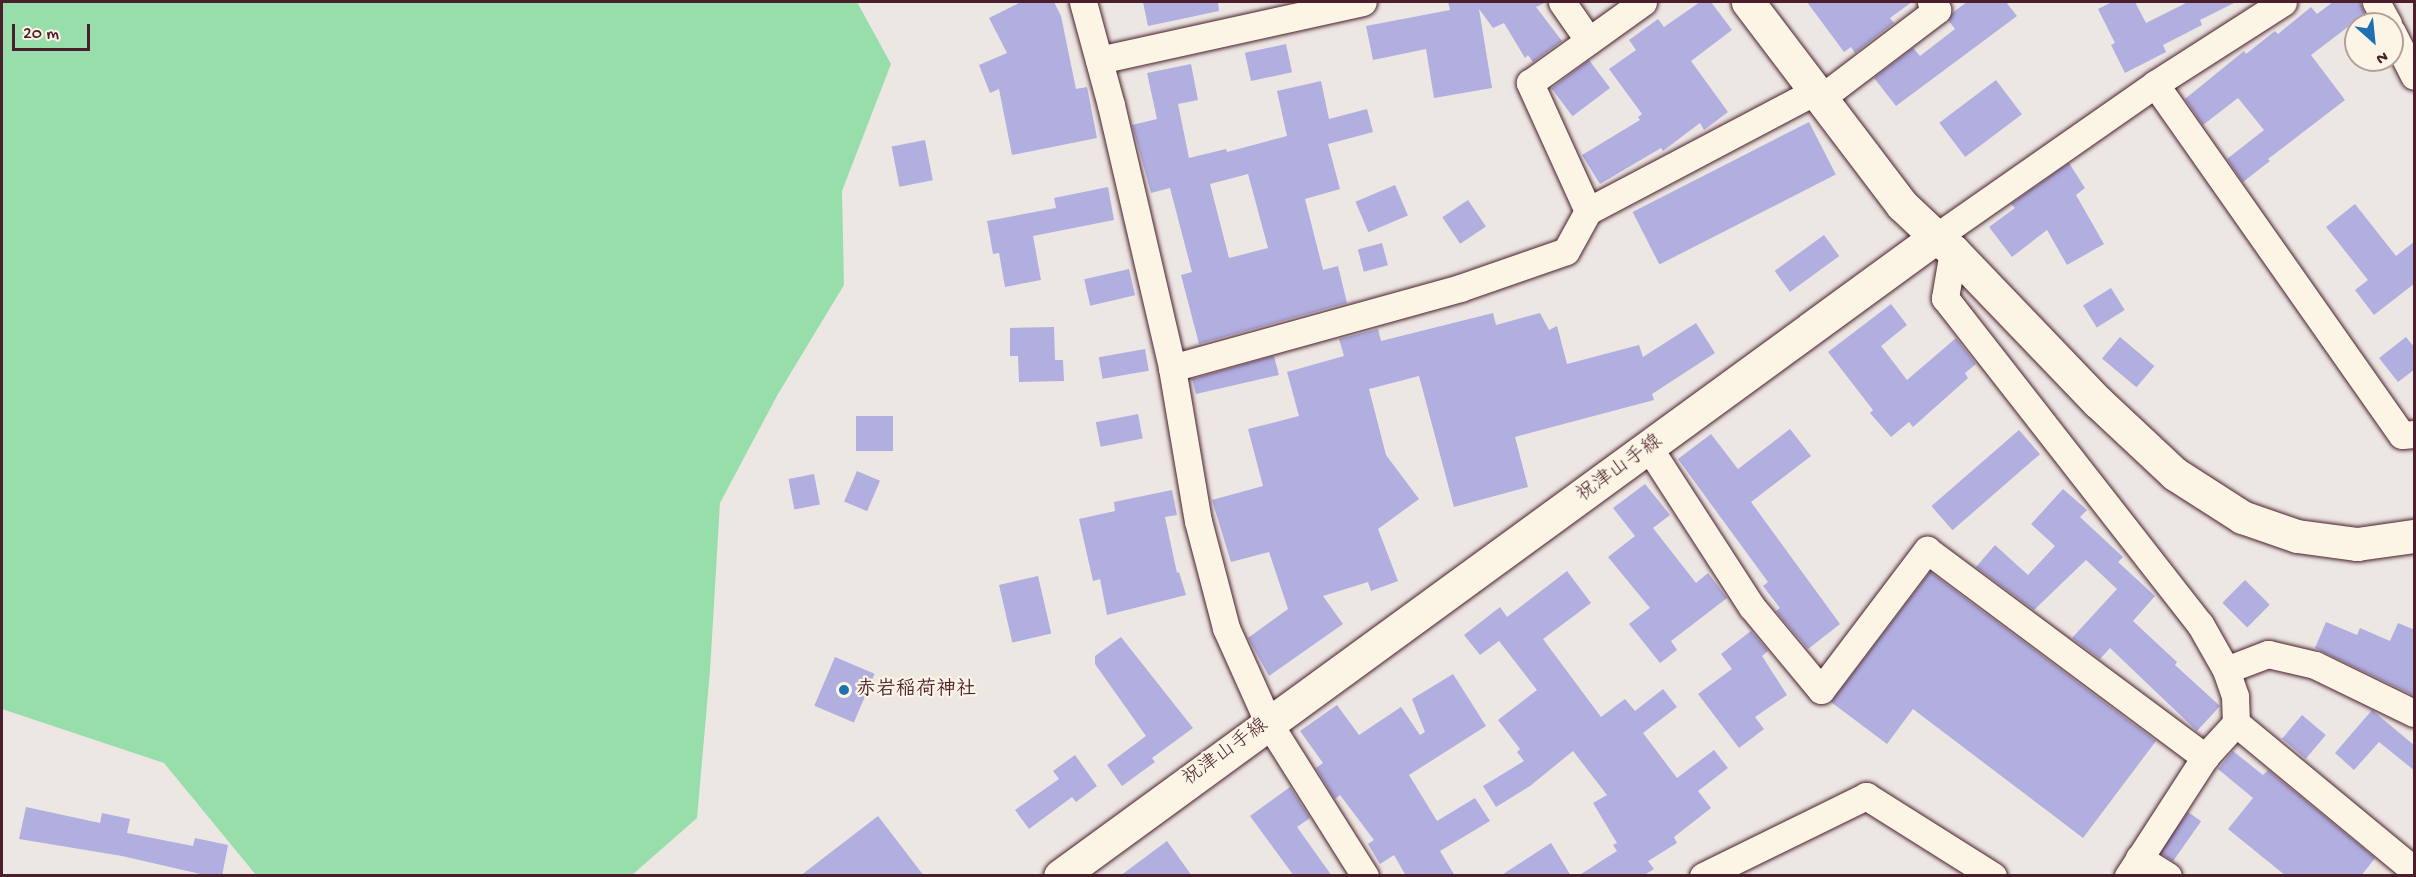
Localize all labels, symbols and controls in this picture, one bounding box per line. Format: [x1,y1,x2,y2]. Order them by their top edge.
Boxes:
scale bar [15,12,93,50]
north arrow [2344,12,2404,72]
text: 20 m [23,24,59,45]
text: N [2373,46,2390,68]
street label: 祝津山手線 [1572,430,1668,508]
place label: 赤岩稲荷神社 [856,678,976,702]
marker: 赤岩稲荷神社 [837,683,851,697]
street label: 祝津山手線 [1178,714,1274,792]

